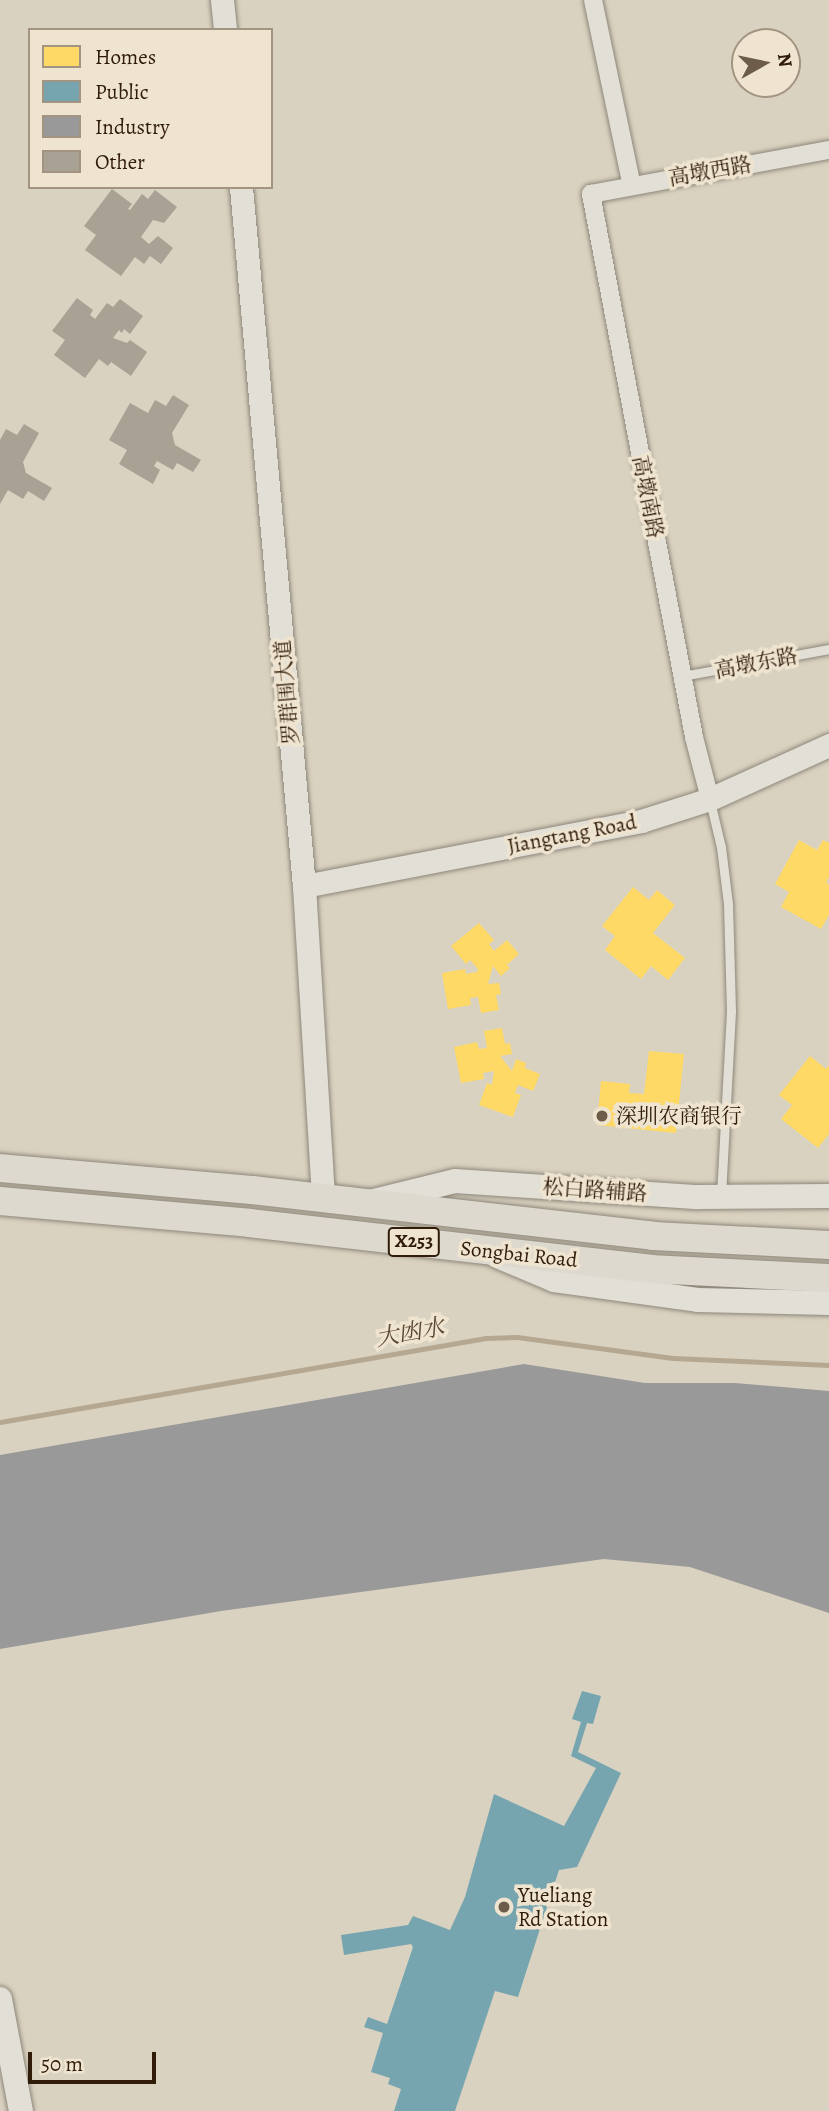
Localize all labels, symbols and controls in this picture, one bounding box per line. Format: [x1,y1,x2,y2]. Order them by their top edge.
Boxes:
legend [28,28,273,189]
north arrow [731,28,801,98]
text: Homes [95,43,156,71]
text: N [771,51,799,69]
text: Public [95,78,149,106]
text: Industry [95,113,170,141]
text: Other [95,148,145,176]
street label: 高墩西路 [666,151,754,191]
street label: 高墩南路 [628,453,668,541]
street label: 罗群围大道 [270,639,304,745]
street label: 高墩东路 [712,643,800,683]
street label: Jiangtang Road [505,809,639,859]
place label: 深圳农商银行 [616,1103,742,1129]
marker: 深圳农商银行 [594,1108,610,1124]
street label: 松白路辅路 [542,1174,648,1206]
road number: X253 [388,1226,440,1258]
street label: Songbai Road [459,1235,579,1273]
water label: 大凼水 [374,1313,446,1353]
place label: Yueliang Rd Station [518,1882,608,1932]
marker: Yueliang Rd Station [496,1899,512,1915]
scale bar [32,2038,159,2082]
text: 50 m [41,2050,83,2078]

